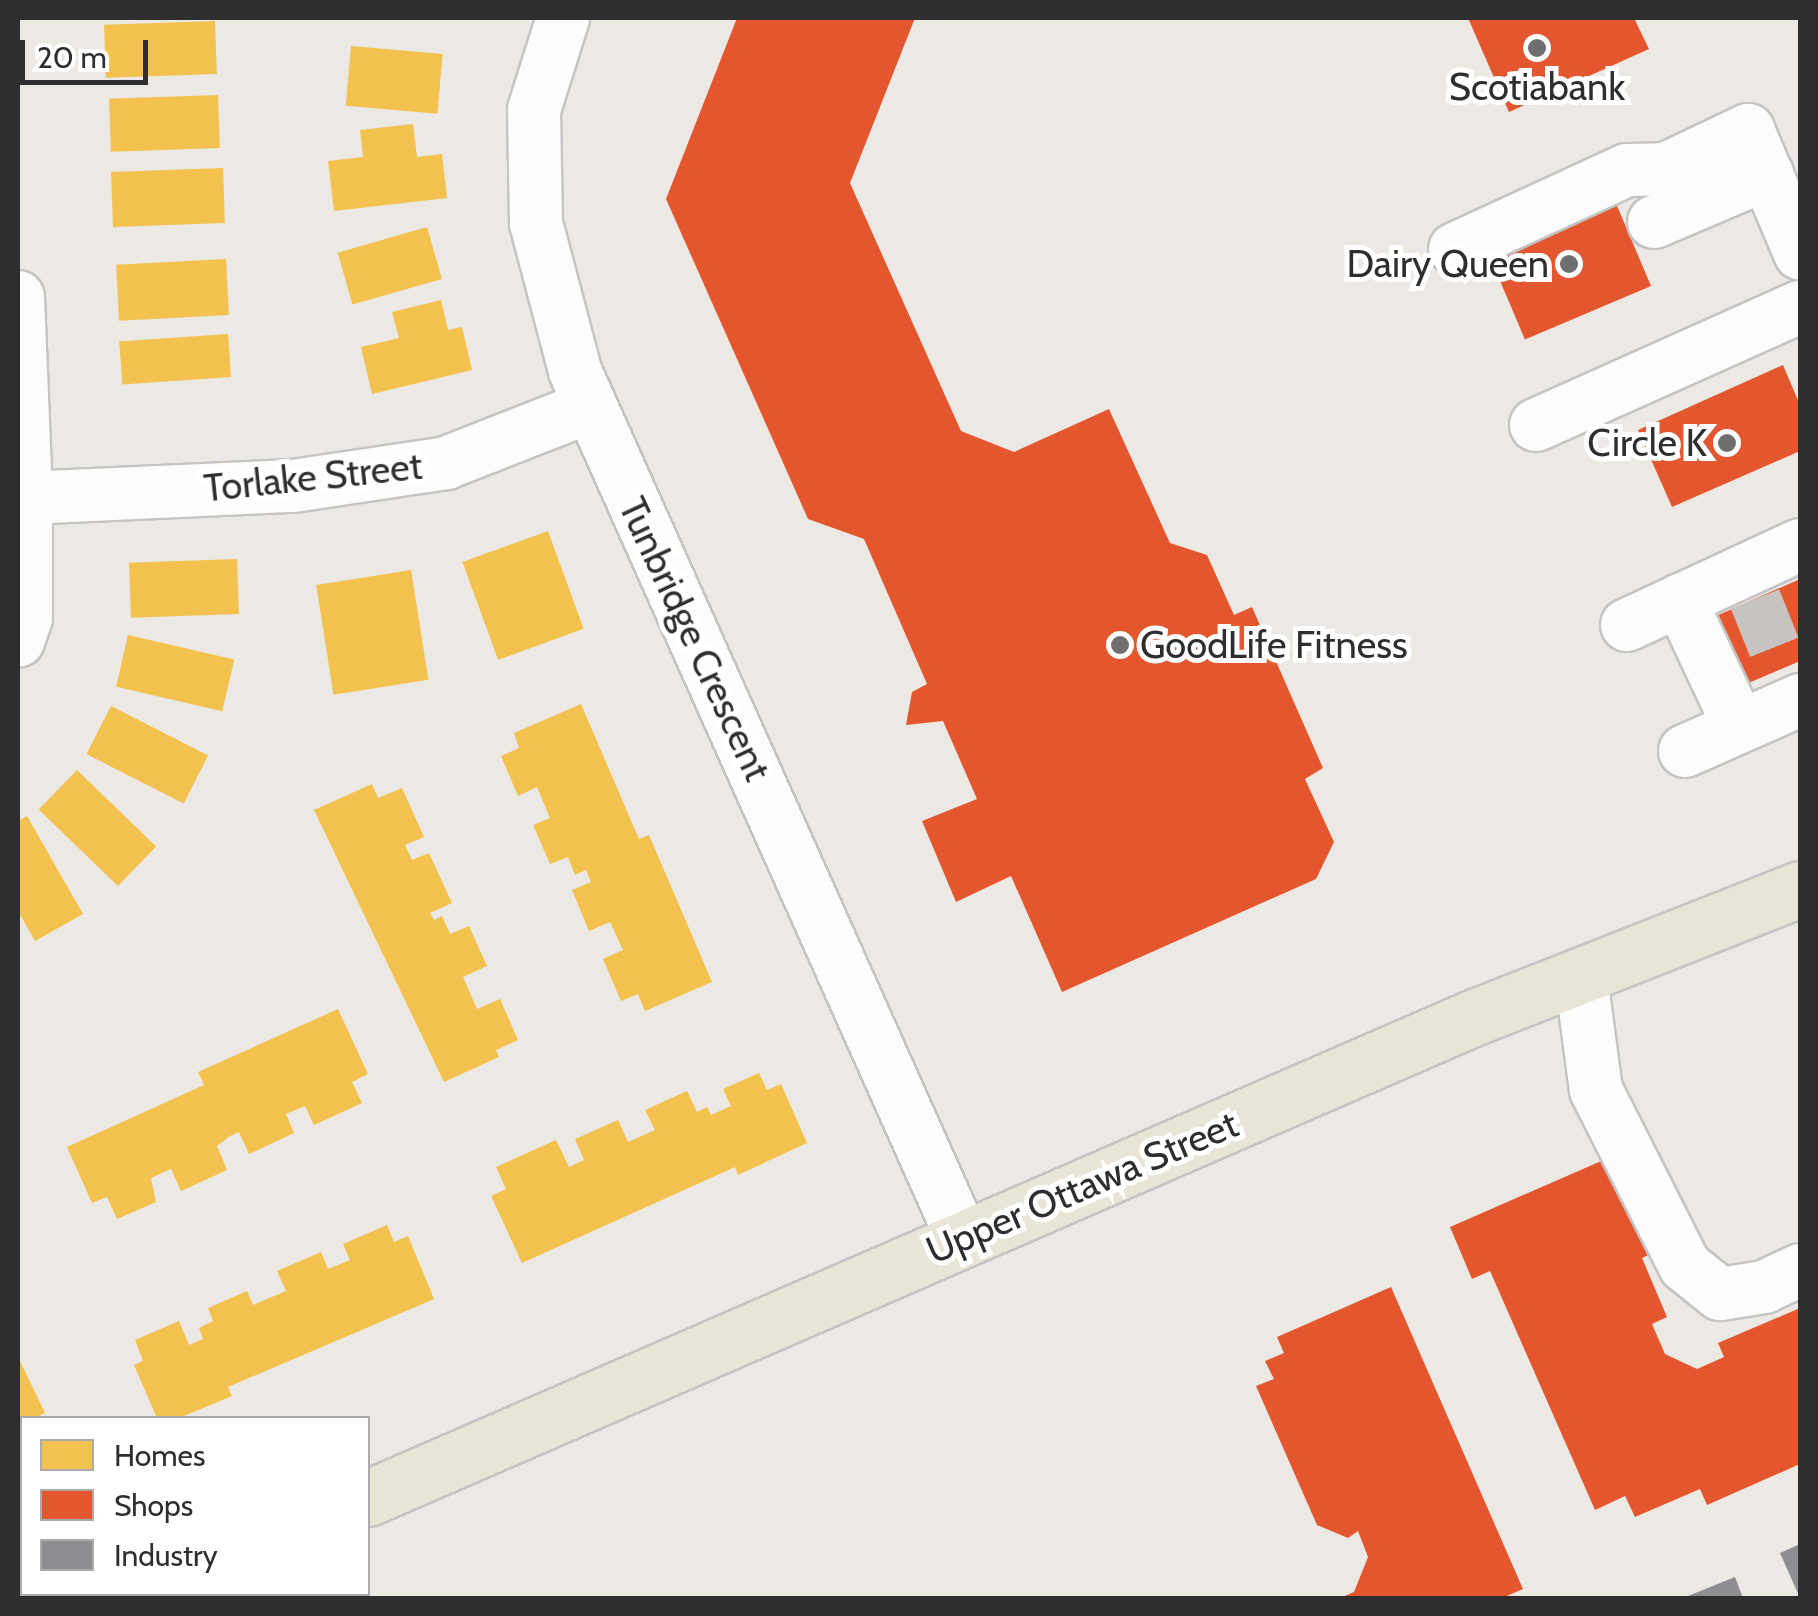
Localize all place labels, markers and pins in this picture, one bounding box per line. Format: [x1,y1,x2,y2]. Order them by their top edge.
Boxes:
marker: Scotiabank [1526,37,1548,59]
place label: Scotiabank [1449,64,1625,110]
place label: Dairy Queen [1346,241,1549,287]
marker: Dairy Queen [1558,253,1580,275]
place label: Circle K [1587,420,1707,466]
marker: Circle K [1716,432,1738,454]
place label: GoodLife Fitness [1140,622,1408,668]
marker: GoodLife Fitness [1109,634,1131,656]

